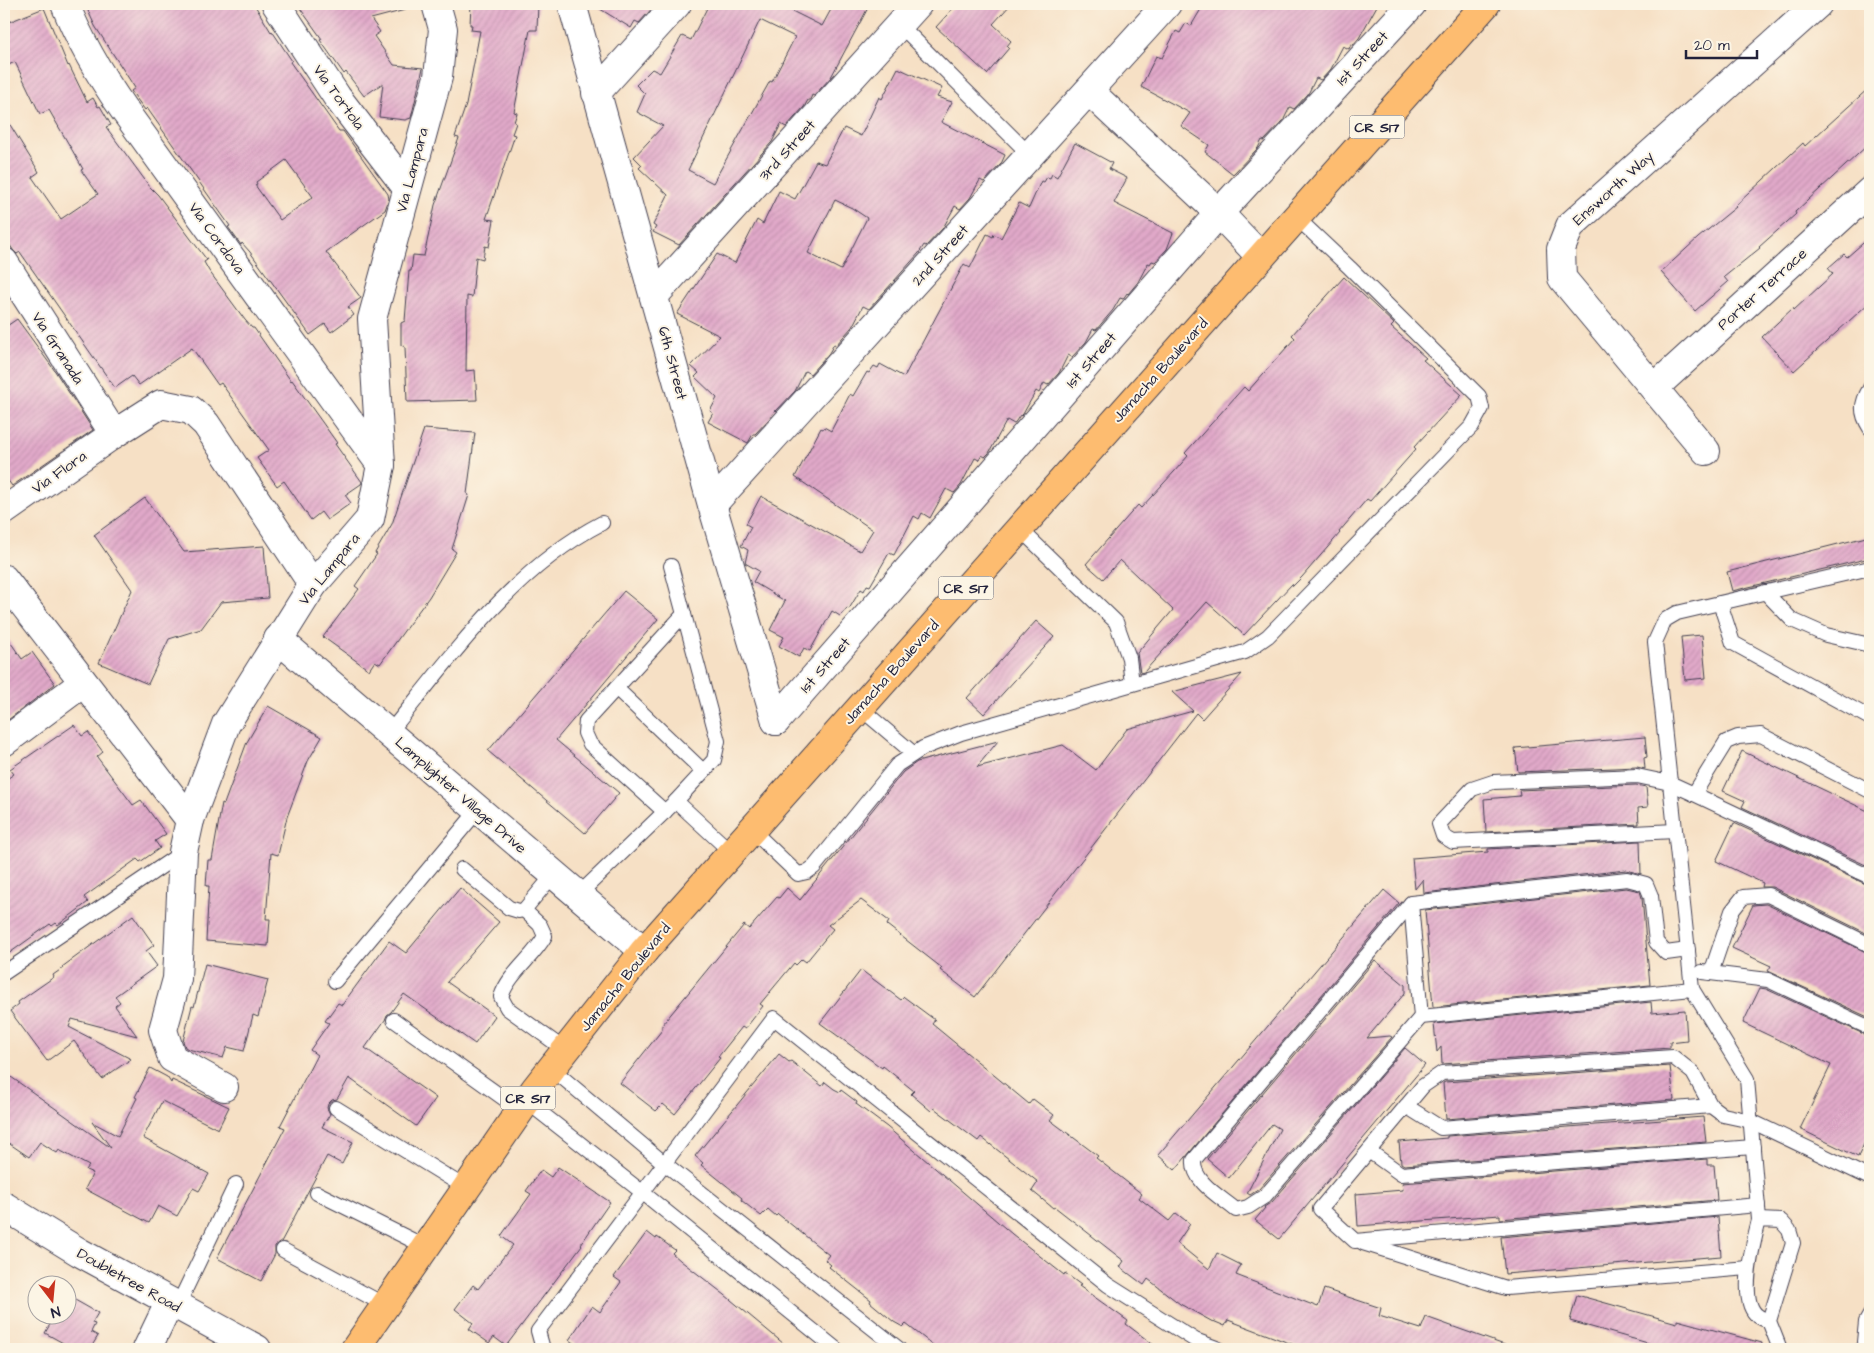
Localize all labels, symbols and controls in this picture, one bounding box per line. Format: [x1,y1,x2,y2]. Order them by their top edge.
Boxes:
street label: 1st Street [1332,26,1393,90]
scale bar [1686,28,1758,60]
text: 20 m [1694,35,1730,56]
street label: Via Tortola [308,60,370,134]
street label: 3rd Street [754,115,821,186]
road number: CR S17 [1350,115,1404,138]
street label: Via Lampara [391,125,434,215]
street label: Ensworth Way [1568,146,1659,231]
street label: Via Cordova [183,198,250,279]
street label: 2nd Street [907,220,974,291]
street label: Porter Terrace [1713,243,1812,335]
street label: Via Granada [26,308,89,389]
street label: Jamacha Boulevard [1108,313,1213,427]
street label: 6th Street [653,324,692,402]
street label: 1st Street [1061,328,1122,393]
street label: Via Flora [28,446,91,499]
street label: Via Lampara [294,529,365,610]
road number: CR S17 [938,576,994,600]
street label: Jamacha Boulevard [839,615,944,729]
street label: 1st Street [795,633,856,698]
street label: Lamplighter Village Drive [390,732,531,859]
street label: Jamacha Boulevard [575,918,676,1036]
road number: CR S17 [500,1086,556,1110]
street label: Doubletree Road [73,1243,185,1318]
north arrow [28,1276,78,1326]
text: N [48,1301,62,1322]

